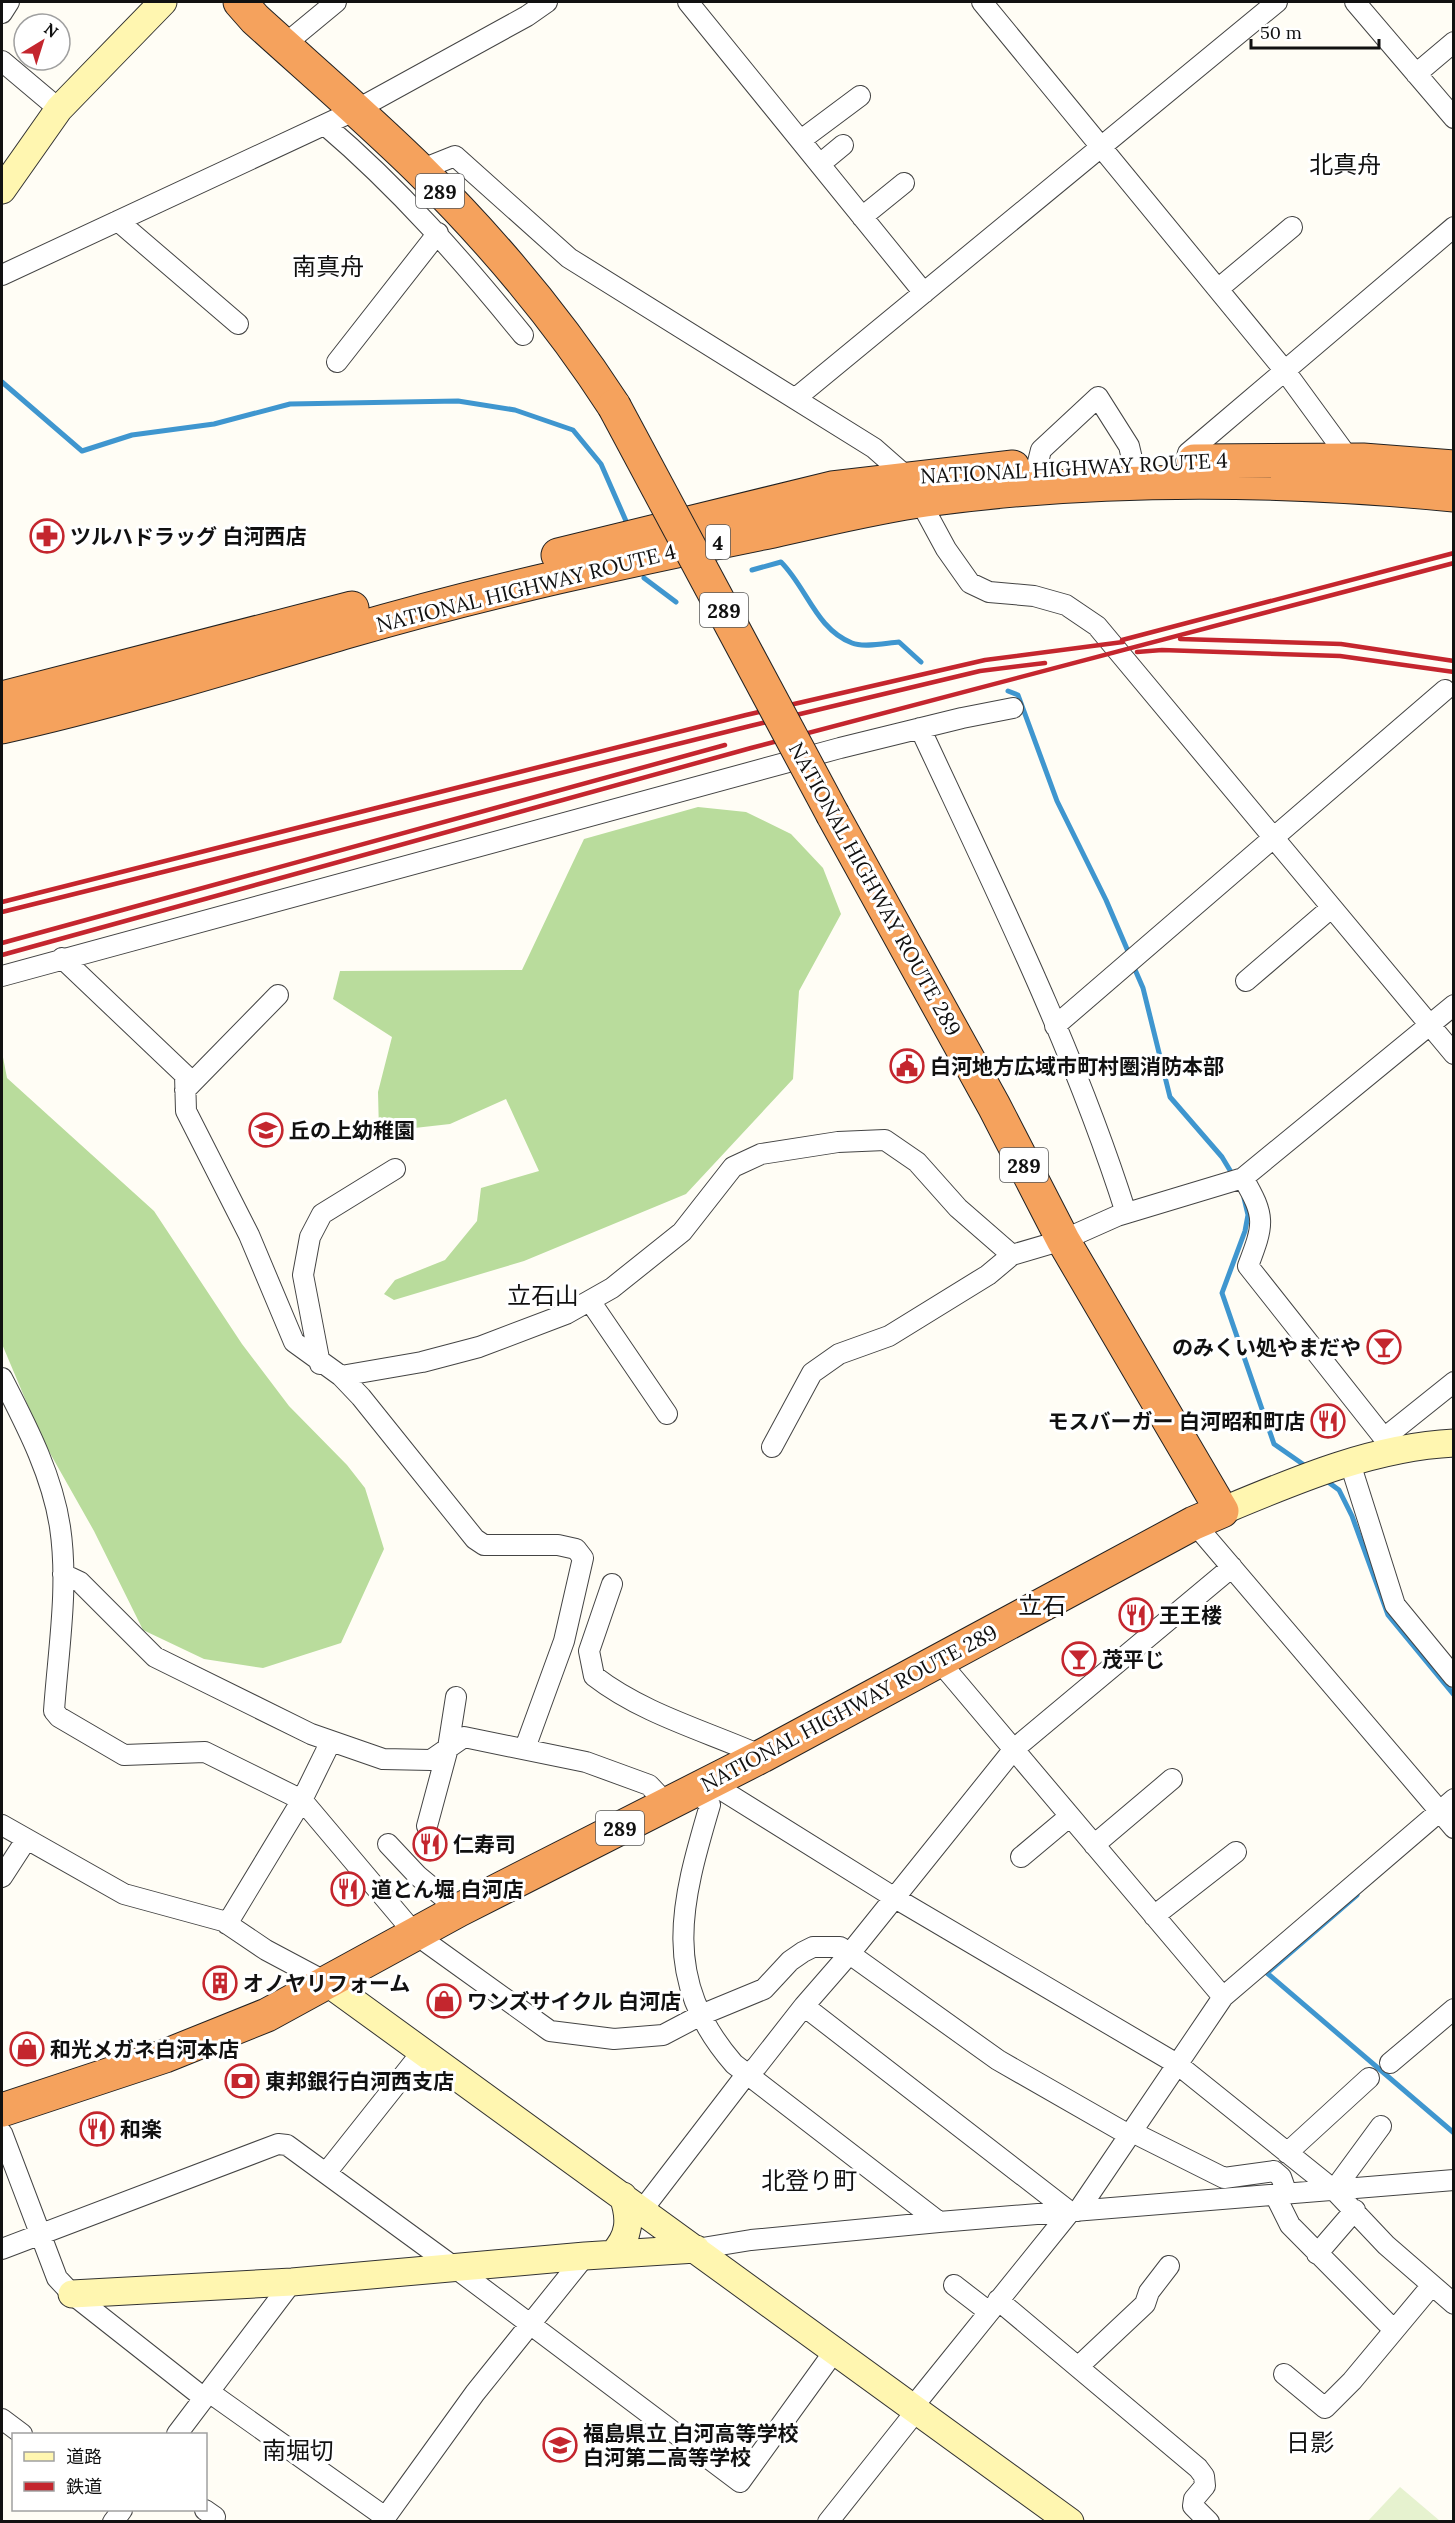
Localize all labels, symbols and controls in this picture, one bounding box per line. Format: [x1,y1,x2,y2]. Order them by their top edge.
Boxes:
north arrow [12,12,72,72]
scale bar [1251,12,1378,50]
text: N [40,18,62,42]
text: 50 m [1260,21,1302,44]
district label: 北真舟 [1309,149,1381,180]
road number: 289 [416,174,464,208]
district label: 南真舟 [292,251,364,282]
street label: NATIONAL HIGHWAY ROUTE 4 [919,446,1229,490]
pharmacy icon: ツルハドラッグ 白河西店 [29,518,65,554]
place label: ツルハドラッグ 白河西店 [70,523,307,550]
road number: 4 [706,525,730,559]
street label: NATIONAL HIGHWAY ROUTE 4 [373,538,679,638]
road number: 289 [700,593,748,627]
street label: NATIONAL HIGHWAY ROUTE 289 [783,737,967,1041]
public building icon: 白河地方広域市町村圏消防本部 [889,1048,925,1084]
place label: 白河地方広域市町村圏消防本部 [930,1053,1224,1080]
school or university icon: 丘の上幼稚園 [248,1112,284,1148]
place label: 丘の上幼稚園 [289,1117,415,1144]
road number: 289 [1000,1148,1048,1182]
district label: 立石山 [507,1280,579,1311]
bar icon: のみくい処やまだや [1366,1329,1402,1365]
place label: のみくい処やまだや [1172,1334,1361,1361]
restaurant icon: モスバーガー 白河昭和町店 [1310,1403,1346,1439]
place label: モスバーガー 白河昭和町店 [1047,1408,1305,1435]
district label: 立石 [1018,1590,1066,1621]
restaurant icon: 王王楼 [1118,1597,1154,1633]
place label: 王王楼 [1159,1602,1222,1629]
street label: NATIONAL HIGHWAY ROUTE 289 [696,1618,1002,1798]
bar icon: 茂平じ [1061,1641,1097,1677]
place label: 茂平じ [1102,1646,1165,1673]
road number: 289 [596,1811,644,1845]
restaurant icon: 仁寿司 [412,1826,448,1862]
place label: 仁寿司 [453,1831,516,1858]
restaurant icon: 道とん堀 白河店 [330,1871,366,1907]
place label: 道とん堀 白河店 [371,1876,524,1903]
building icon: オノヤリフォーム [202,1965,238,2001]
place label: オノヤリフォーム [243,1970,410,1997]
shop icon: ワンズサイクル 白河店 [426,1983,462,2019]
place label: ワンズサイクル 白河店 [467,1988,681,2015]
shop icon: 和光メガネ白河本店 [9,2031,45,2067]
place label: 和光メガネ白河本店 [50,2036,239,2063]
bank icon: 東邦銀行白河西支店 [224,2063,260,2099]
place label: 東邦銀行白河西支店 [265,2068,454,2095]
restaurant icon: 和楽 [79,2111,115,2147]
place label: 和楽 [120,2116,162,2143]
district label: 北登り町 [761,2165,857,2196]
place label: 福島県立 白河高等学校 白河第二高等学校 [583,2420,799,2471]
school or university icon: 福島県立 白河高等学校 白河第二高等学校 [542,2427,578,2463]
district label: 日影 [1286,2427,1334,2458]
legend [12,2433,207,2511]
district label: 南堀切 [262,2435,334,2466]
text: 道路 [66,2445,102,2468]
text: 鉄道 [66,2475,102,2498]

